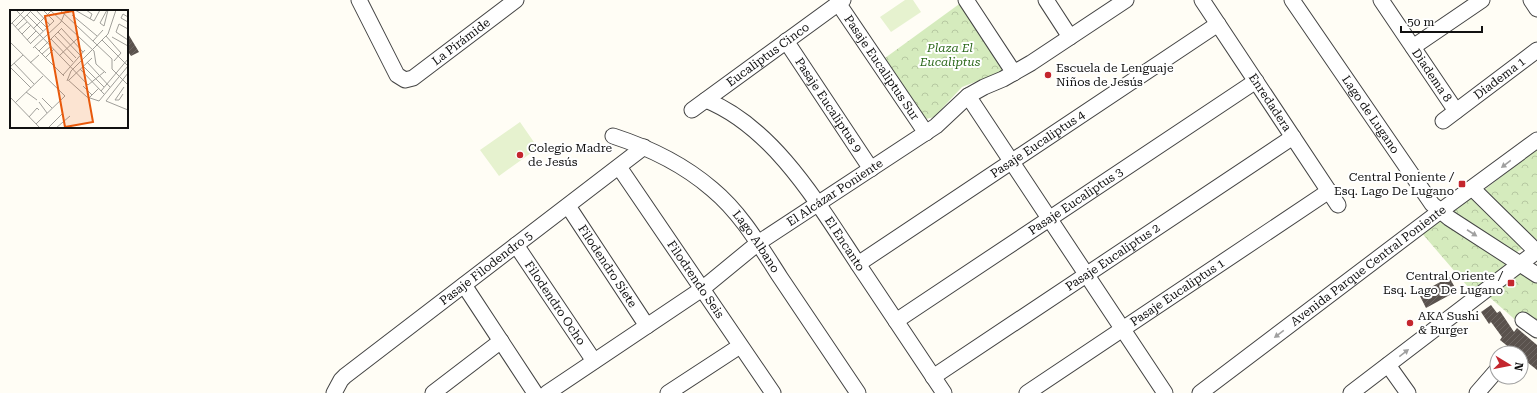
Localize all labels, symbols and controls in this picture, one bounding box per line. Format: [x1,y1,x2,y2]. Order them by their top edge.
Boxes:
scale bar [1401,8,1482,34]
inset map [10,10,128,128]
street label: Pasaje Eucaliptus Sur [841,12,922,123]
street label: La Pirámide [429,15,493,68]
text: 50 m [1407,15,1434,29]
street label: Eucaliptus Cinco [724,20,812,89]
park label: Plaza El Eucaliptus [919,41,981,69]
street label: Diadema 8 [1409,46,1455,105]
street label: Diadema 1 [1471,54,1528,102]
street label: Pasaje Eucaliptus 9 [792,55,865,155]
place label: Escuela de Lenguaje Niños de Jesús [1056,61,1174,89]
marker: Escuela de Lenguaje Niños de Jesús [1043,70,1053,80]
street label: Enredadera [1246,71,1295,135]
street label: Lago de Lugano [1339,73,1402,156]
street label: Pasaje Eucaliptus 4 [988,108,1088,181]
place label: Colegio Madre de Jesús [528,141,613,169]
marker: Colegio Madre de Jesús [515,150,525,160]
street label: El Alcázar Poniente [784,156,886,229]
one-way arrow [1500,159,1511,168]
street label: Pasaje Eucaliptus 3 [1026,165,1126,238]
place label: Central Poniente / Esq. Lago De Lugano [1334,170,1455,198]
marker: Central Poniente / Esq. Lago De Lugano [1457,179,1467,189]
street label: Avenida Parque Central Poniente [1288,202,1449,329]
street label: Lago Albano [730,208,782,275]
street label: El Encanto [822,214,868,274]
street label: Pasaje Eucaliptus 2 [1063,221,1163,294]
street label: Filodendro Siete [575,222,640,310]
street label: Pasaje Filodendro 5 [437,228,535,308]
one-way arrow [1466,230,1478,237]
street label: Filodrendo Seis [664,238,727,321]
street label: Pasaje Eucaliptus 1 [1128,256,1228,329]
street label: Filodendro Ocho [522,258,588,348]
place label: Central Oriente / Esq. Lago De Lugano [1383,269,1504,297]
marker: Central Oriente / Esq. Lago De Lugano [1506,278,1516,288]
place label: AKA Sushi & Burger [1418,309,1479,337]
marker: AKA Sushi & Burger [1405,318,1415,328]
one-way arrow [1273,330,1284,338]
north arrow [1489,345,1529,385]
one-way arrow [1399,348,1410,357]
text: N [1511,361,1525,372]

